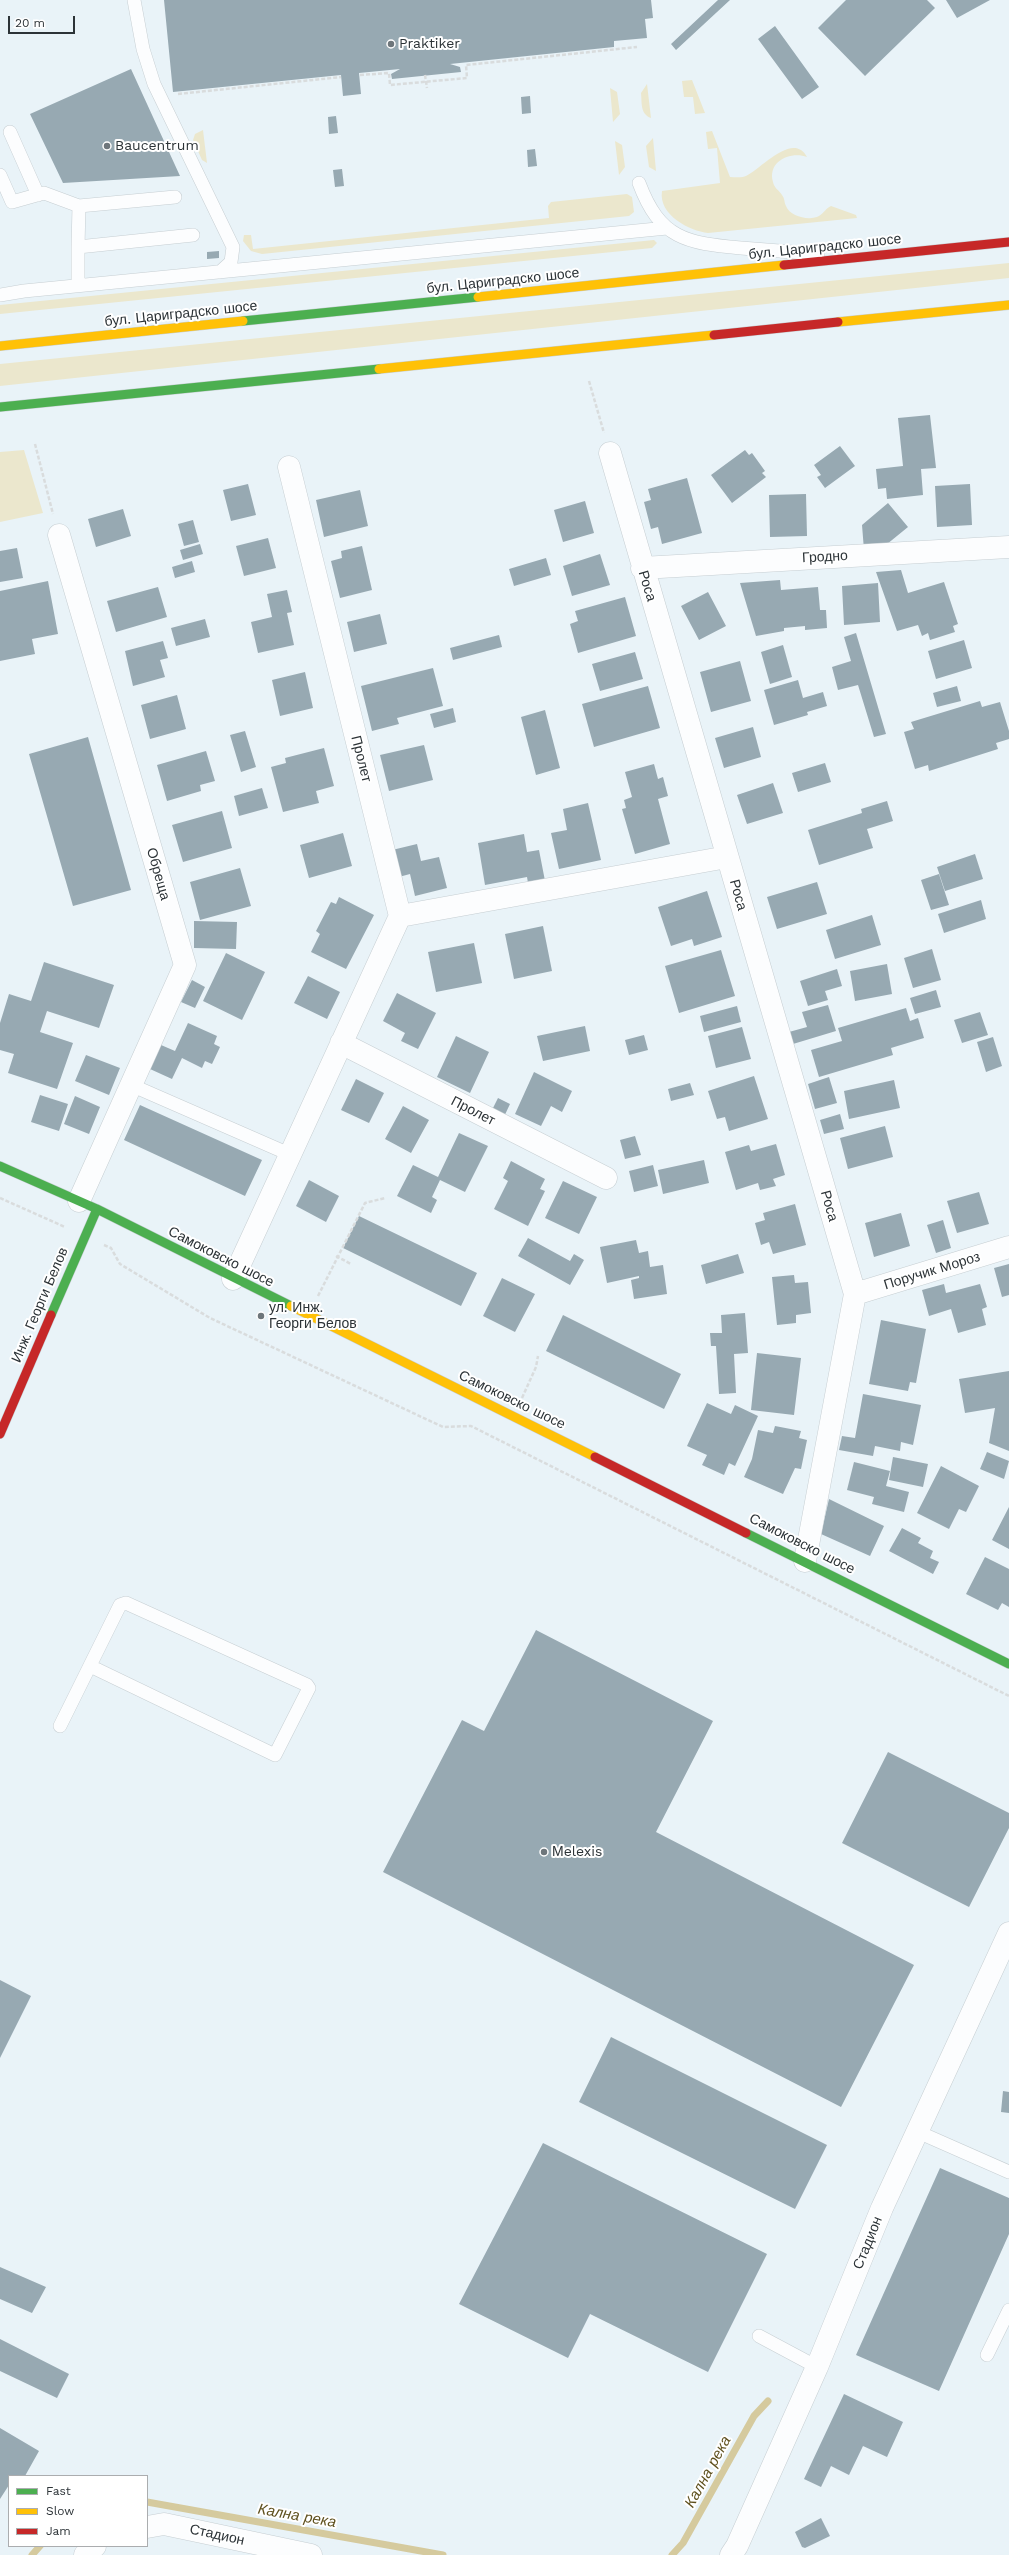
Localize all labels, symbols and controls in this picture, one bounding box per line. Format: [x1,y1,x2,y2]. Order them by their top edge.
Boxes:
scale bar [10,8,77,34]
text: 20 m [15,16,45,30]
place label: Praktiker [399,36,460,52]
marker: Praktiker [386,39,396,49]
place label: Baucentrum [115,138,199,154]
marker: Baucentrum [102,141,112,151]
street label: бул. Цариградско шосе [748,231,902,263]
street label: бул. Цариградско шосе [426,265,580,297]
street label: бул. Цариградско шосе [104,298,258,330]
street label: Гродно [802,547,848,567]
street label: Роса [634,569,660,603]
street label: Пролет [347,734,375,784]
street label: Обреща [143,846,173,902]
street label: Роса [726,878,750,912]
street label: Пролет [448,1093,498,1129]
street label: Роса [817,1189,841,1223]
street label: Самоковско шосе [165,1223,277,1291]
street label: Инж. Георги Белов [8,1245,72,1365]
street label: Поручик Мороз [882,1248,982,1294]
place label: ул. Инж. Георги Белов [269,1300,357,1332]
marker: ул. Инж. Георги Белов [256,1311,266,1321]
street label: Самоковско шосе [456,1367,568,1433]
street label: Самоковско шосе [746,1510,858,1578]
place label: Мelexis [552,1844,602,1860]
marker: Мelexis [539,1847,549,1857]
street label: Стадион [850,2214,886,2272]
water label: Кална река [681,2433,735,2511]
legend [8,2475,148,2547]
text: Fast [46,2484,71,2498]
water label: Кална река [256,2500,338,2532]
text: Slow [46,2504,74,2518]
street label: Стадион [188,2521,246,2549]
text: Jam [46,2524,71,2538]

